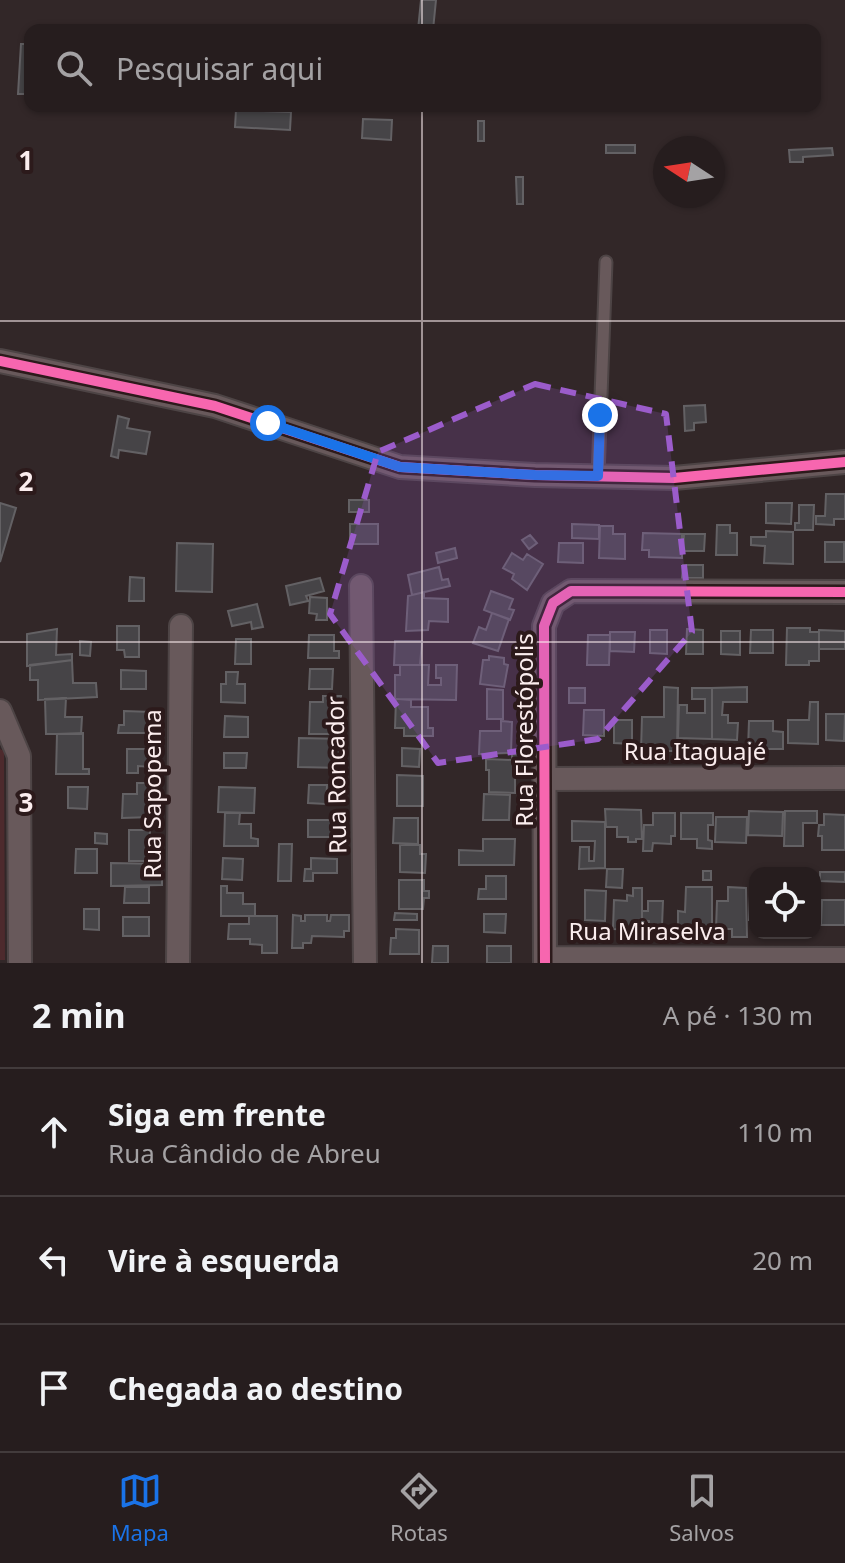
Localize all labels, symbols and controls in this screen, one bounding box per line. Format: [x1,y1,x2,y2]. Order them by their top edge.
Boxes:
search box [24,24,821,112]
icon: search [52,46,96,90]
text: Pesquisar aqui [116,48,323,89]
north arrow [653,136,725,208]
text: 1 [19,142,33,178]
route end [582,397,618,433]
route start [250,405,286,441]
text: 2 [19,463,34,499]
street label: Rua Florestópolis [507,633,540,827]
street label: Rua Roncador [318,696,353,854]
street label: Rua Sapopema [135,709,168,879]
street label: Rua Itaguajé [624,734,766,767]
text: 3 [19,784,33,820]
map controls [749,867,821,939]
button: locate [749,867,821,939]
street label: Rua Miraselva [568,914,726,947]
text: 2 min [32,992,126,1038]
text: A pé · 130 m [663,997,813,1033]
text: Siga em frente [108,1094,326,1135]
icon: ahead [32,1110,76,1154]
text: 110 m [737,1114,813,1150]
text: Rua Cândido de Abreu [108,1135,381,1171]
icon: left [32,1238,76,1282]
text: Vire à esquerda [108,1240,340,1281]
text: 20 m [752,1242,813,1278]
icon: arrive [32,1366,76,1410]
text: Chegada ao destino [108,1368,403,1409]
tab: Mapa [111,1469,169,1547]
tab: Rotas [390,1469,448,1547]
tab: Salvos [669,1469,734,1547]

